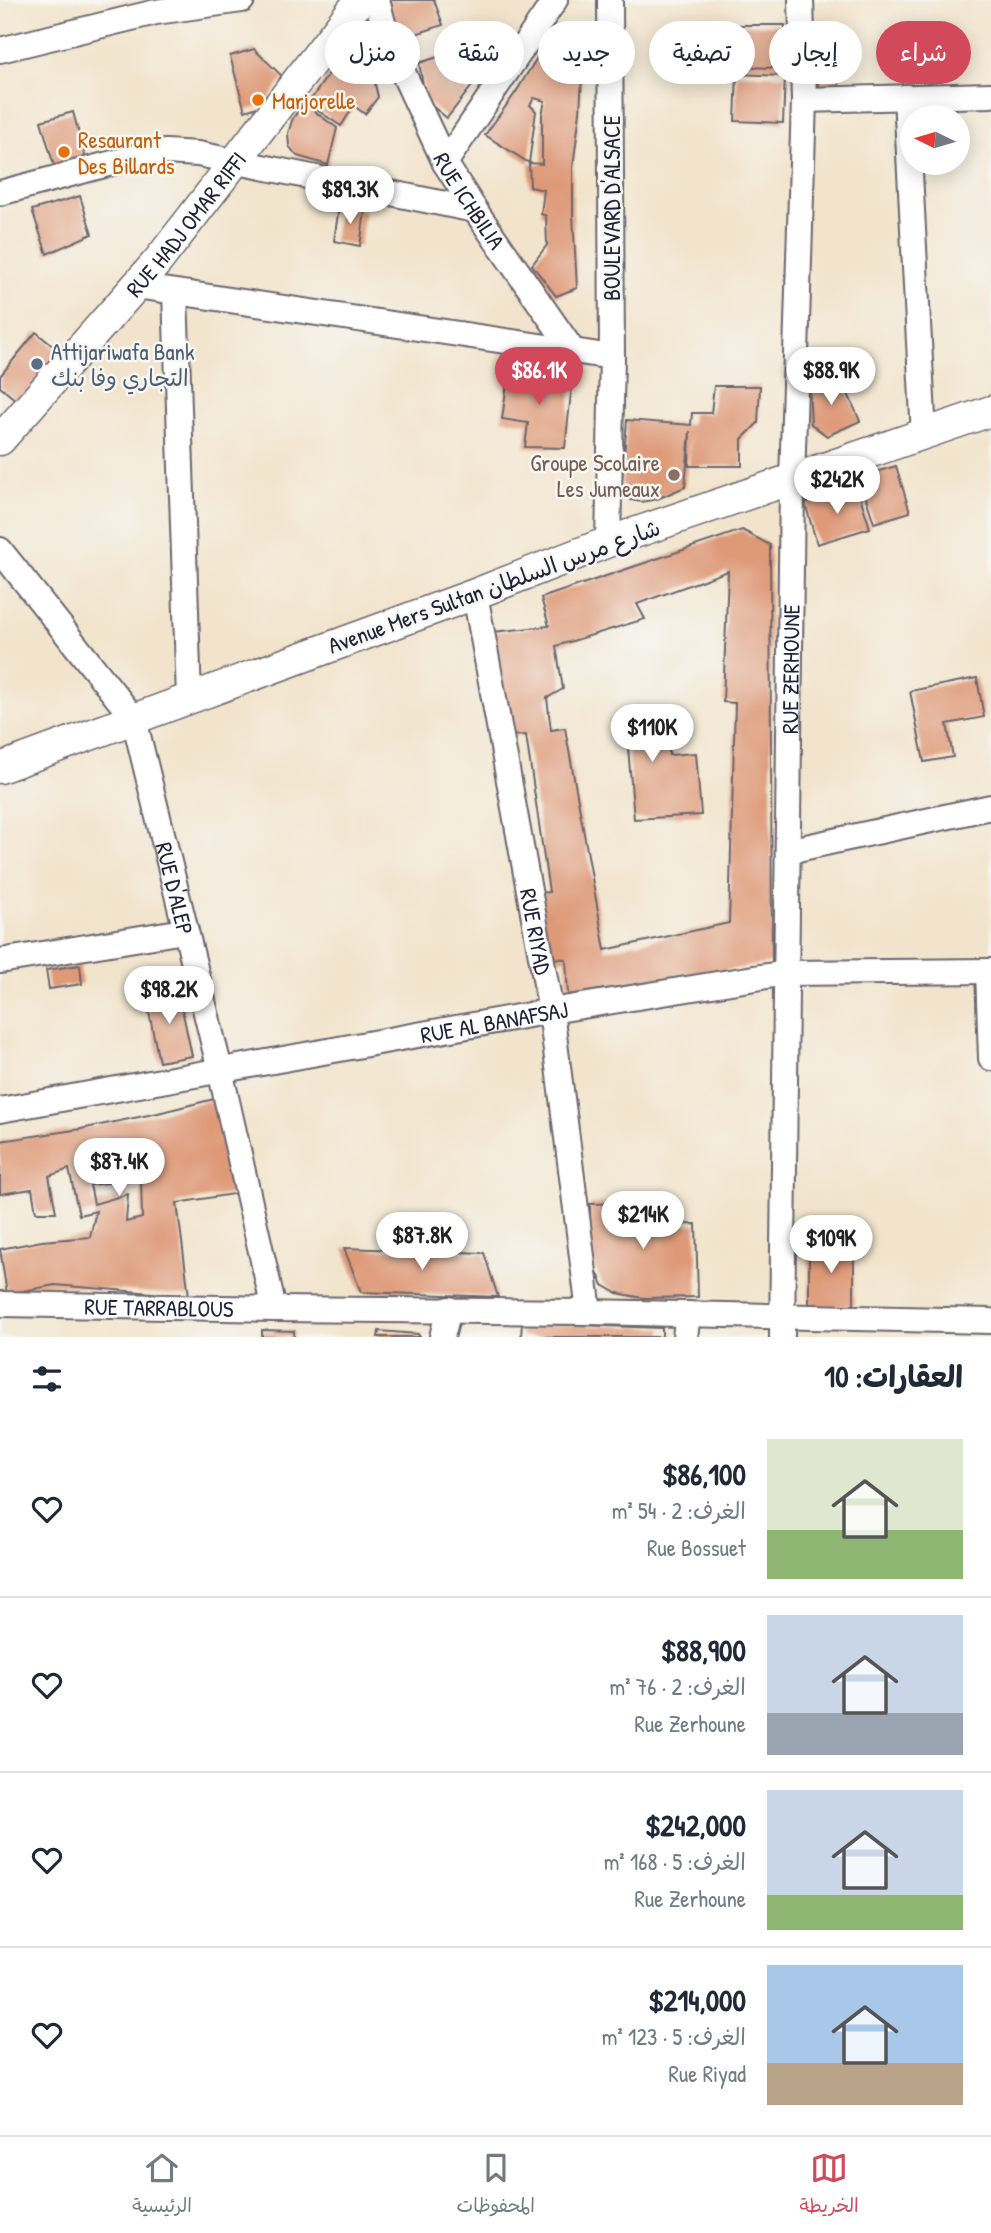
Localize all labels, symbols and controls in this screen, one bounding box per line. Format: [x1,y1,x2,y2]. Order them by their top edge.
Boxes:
chip: منزل [325,21,420,84]
chip: شقة [434,21,524,84]
chip: جديد [538,21,635,84]
chip: تصفية [649,21,755,84]
chip: إيجار [769,21,862,84]
chip: شراء [876,21,971,84]
place label: Marjorelle [272,85,355,116]
marker: Marjorelle [250,92,266,108]
north arrow [900,105,970,175]
map controls [900,105,970,175]
street label: BOULEVARD D'ALSACE [596,115,627,301]
place label: Resaurant Des Billards [78,124,175,181]
marker: Resaurant Des Billards [56,144,72,160]
street label: RUE HADJ OMAR RIFFI [118,145,253,303]
street label: RUE ICHBILIA [427,147,513,255]
pin: $89.3K [293,166,407,226]
text: $89.3K [321,173,379,204]
place label: Attijariwafa Bank التجاري وفا بنك [51,336,195,395]
pin: $86.1K [482,348,596,407]
pin: $88.9K [774,348,888,407]
text: $86.1K [511,354,567,385]
text: $88.9K [803,354,859,385]
marker: Attijariwafa Bank التجاري وفا بنك [29,356,45,372]
place label: Groupe Scolaire Les Jumeaux [530,447,660,504]
pin: $242K [788,456,886,516]
text: $242K [810,463,864,494]
marker: Groupe Scolaire Les Jumeaux [666,467,682,483]
street label: Avenue Mers Sultan شارع مرس السلطان [324,511,665,662]
street label: RUE ZERHOUNE [774,604,806,734]
pin: $110K [603,704,701,764]
text: $110K [627,711,677,742]
street label: RUE D'ALEP [149,839,202,938]
street label: RUE RIYAD [513,886,560,977]
pin: $98.2K [112,967,226,1026]
text: $98.2K [140,973,198,1004]
street label: RUE AL BANAFSAJ [418,993,570,1050]
pin: $87.4K [62,1138,176,1198]
text: $87.4K [90,1145,148,1176]
pin: $214K [594,1192,692,1251]
text: $214K [617,1198,669,1229]
pin: $87.8K [365,1212,479,1272]
pin: $109K [782,1216,880,1275]
text: $87.8K [392,1219,452,1250]
text: $109K [806,1222,856,1253]
street label: RUE TARRABLOUS [84,1290,234,1324]
text: العقارات: 10 [824,1356,963,1396]
icon: filters [28,1360,66,1398]
text: $86,100 [662,1454,746,1494]
icon: home [823,1467,907,1551]
icon: heart [28,1490,66,1528]
text: الغرف: 2 · 54 m² [612,1495,746,1526]
text: Rue Bossuet [647,1532,746,1563]
text: $88,900 [661,1630,746,1670]
icon: home [823,1643,907,1727]
icon: heart [28,1666,66,1704]
text: الغرف: 2 · 76 m² [610,1671,746,1702]
text: Rue Zerhoune [635,1708,746,1739]
text: $242,000 [645,1805,746,1845]
icon: home [823,1818,907,1902]
icon: heart [28,1841,66,1879]
text: الغرف: 5 · 168 m² [604,1846,746,1877]
text: Rue Zerhoune [635,1883,746,1914]
text: $214,000 [648,1980,746,2020]
icon: home [823,1993,907,2077]
icon: heart [28,2016,66,2054]
text: الغرف: 5 · 123 m² [602,2021,746,2052]
text: Rue Riyad [669,2058,746,2089]
tab: الرئيسية [132,2149,192,2222]
tab: المحفوظات [457,2149,535,2222]
tab: الخريطة [799,2149,859,2222]

